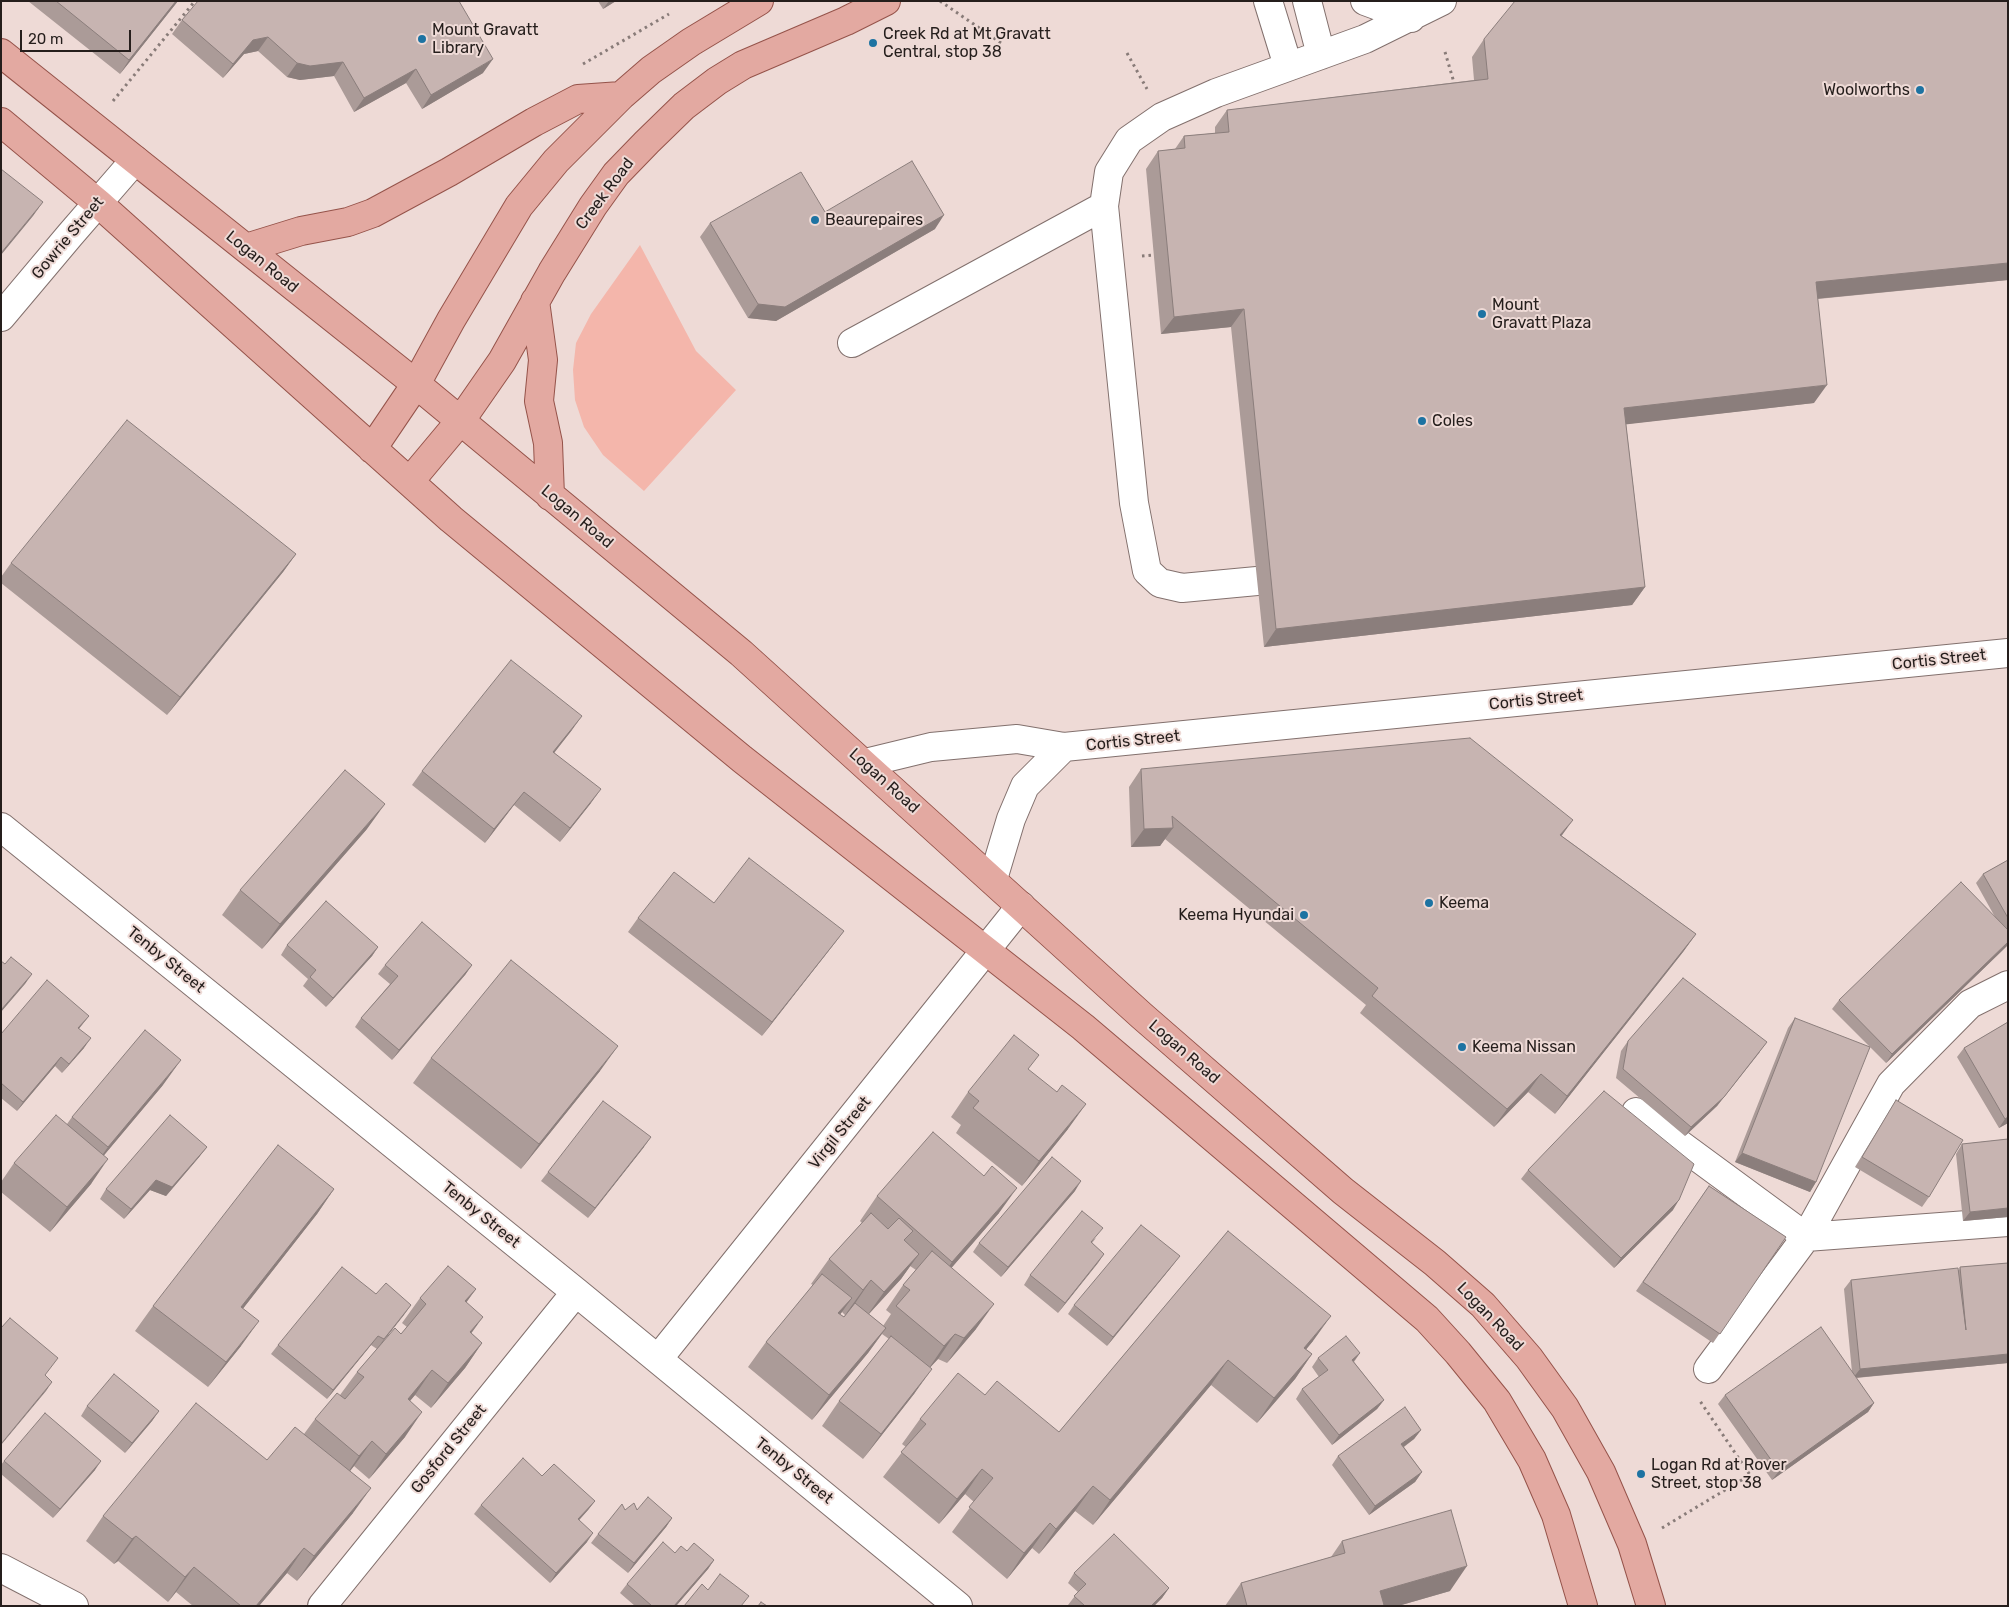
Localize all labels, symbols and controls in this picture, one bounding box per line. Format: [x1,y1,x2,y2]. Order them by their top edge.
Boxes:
scale bar [22,20,134,52]
place label: Mount Gravatt Library [432,20,539,58]
place label: Creek Rd at Mt Gravatt Central, stop 38 [883,24,1051,62]
text: 20 m [28,30,63,48]
marker: Mount Gravatt Library [416,33,428,45]
marker: Creek Rd at Mt Gravatt Central, stop 38 [867,37,879,49]
place label: Woolworths [1823,80,1910,100]
marker: Woolworths [1914,84,1926,96]
street label: Creek Road [572,154,638,234]
street label: Gowrie Street [28,193,108,283]
place label: Beaurepaires [825,210,923,230]
marker: Beaurepaires [809,214,821,226]
street label: Logan Road [222,227,302,297]
place label: Mount Gravatt Plaza [1492,295,1591,333]
marker: Mount Gravatt Plaza [1476,308,1488,320]
place label: Coles [1432,411,1473,431]
marker: Coles [1416,415,1428,427]
street label: Logan Road [537,481,617,553]
street label: Cortis Street [1891,646,1987,674]
street label: Cortis Street [1488,686,1584,714]
street label: Cortis Street [1085,727,1181,755]
street label: Logan Road [845,744,923,818]
place label: Keema [1439,893,1489,913]
marker: Keema [1423,897,1435,909]
place label: Keema Hyundai [1178,905,1294,925]
marker: Keema Hyundai [1298,909,1310,921]
street label: Tenby Street [123,923,209,997]
street label: Logan Road [1145,1016,1223,1088]
place label: Keema Nissan [1472,1037,1576,1057]
marker: Keema Nissan [1456,1041,1468,1053]
street label: Virgil Street [805,1093,875,1173]
street label: Tenby Street [438,1178,524,1252]
street label: Logan Road [1453,1279,1527,1355]
street label: Gosford Street [407,1401,491,1497]
street label: Tenby Street [751,1434,837,1508]
place label: Logan Rd at Rover Street, stop 38 [1651,1455,1787,1493]
marker: Logan Rd at Rover Street, stop 38 [1635,1468,1647,1480]

